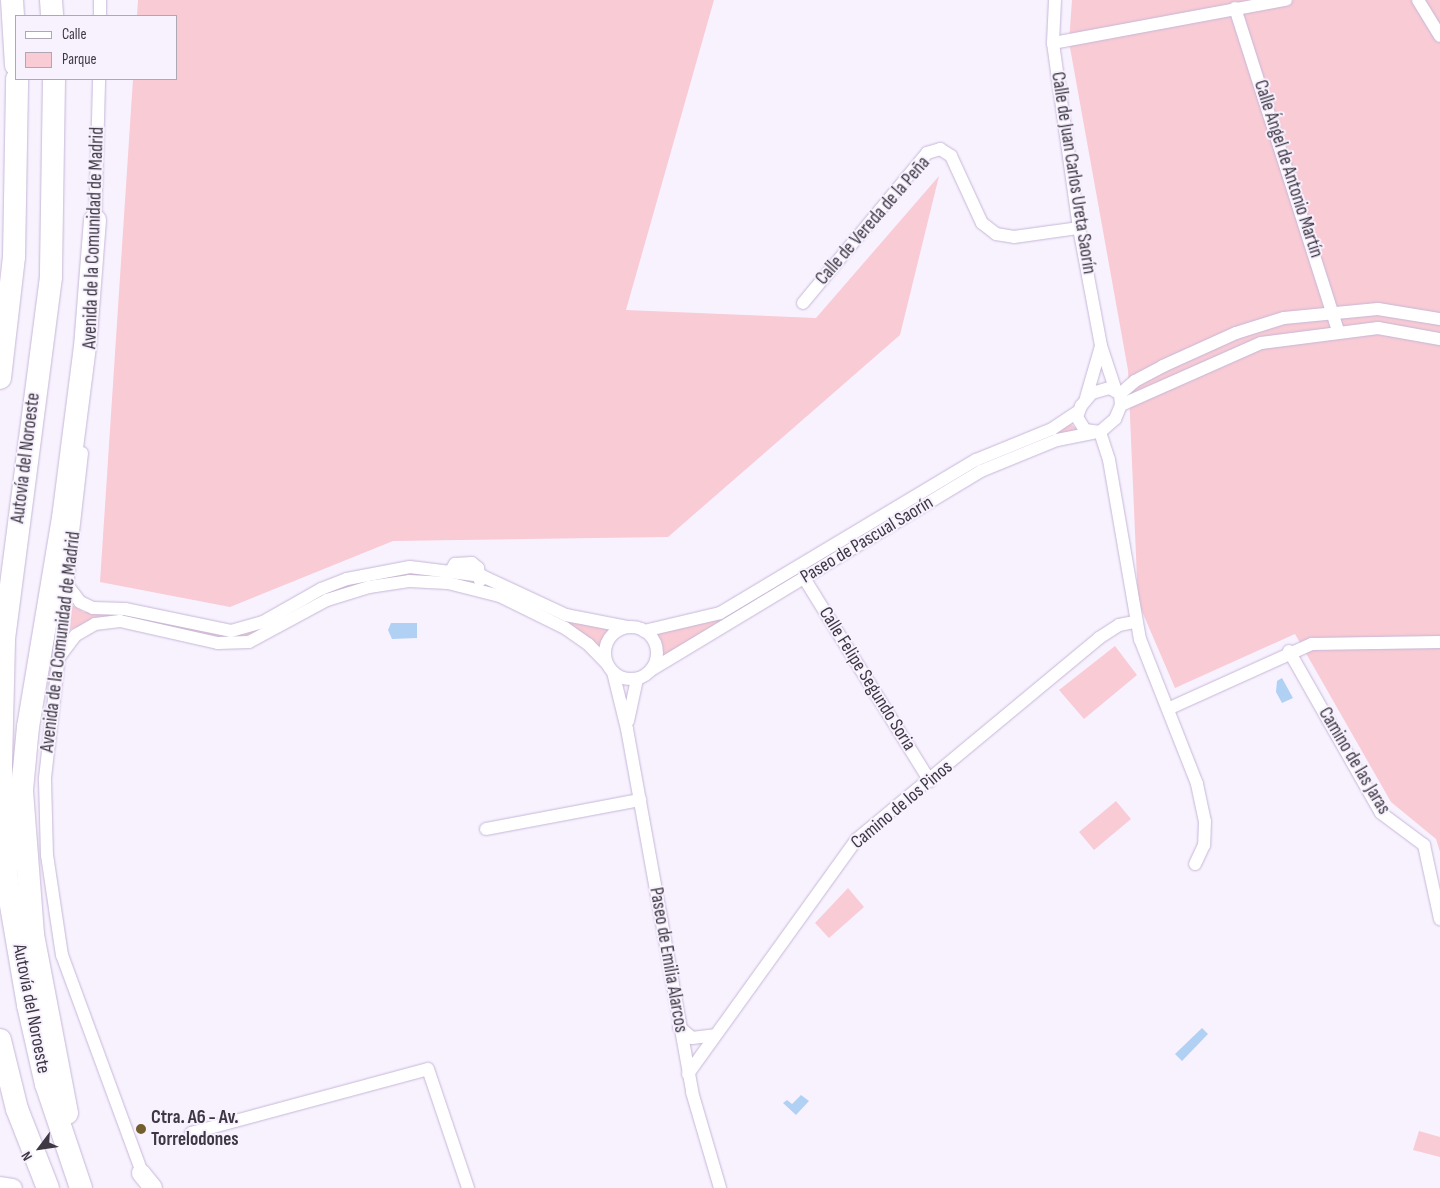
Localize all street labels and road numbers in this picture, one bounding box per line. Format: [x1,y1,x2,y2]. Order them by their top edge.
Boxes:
street label: Calle de Juan Carlos Ureta Saorín [1046,70,1100,276]
street label: Calle Ángel de Antonio Martín [1249,77,1327,261]
street label: Avenida de la Comunidad de Madrid [79,127,109,349]
street label: Calle de Vereda de la Peña [811,152,935,290]
street label: Autovía del Noroeste [7,392,45,524]
street label: Paseo de Pascual Saorín [796,491,938,589]
street label: Avenida de la Comunidad de Madrid [36,530,86,754]
street label: Calle Felipe Segundo Soria [814,603,920,755]
street label: Camino de las Jaras [1313,703,1395,819]
street label: Camino de los Pinos [847,756,957,854]
street label: Paseo de Emilia Alarcos [644,886,692,1034]
street label: Autovía del Noroeste [7,942,55,1076]

